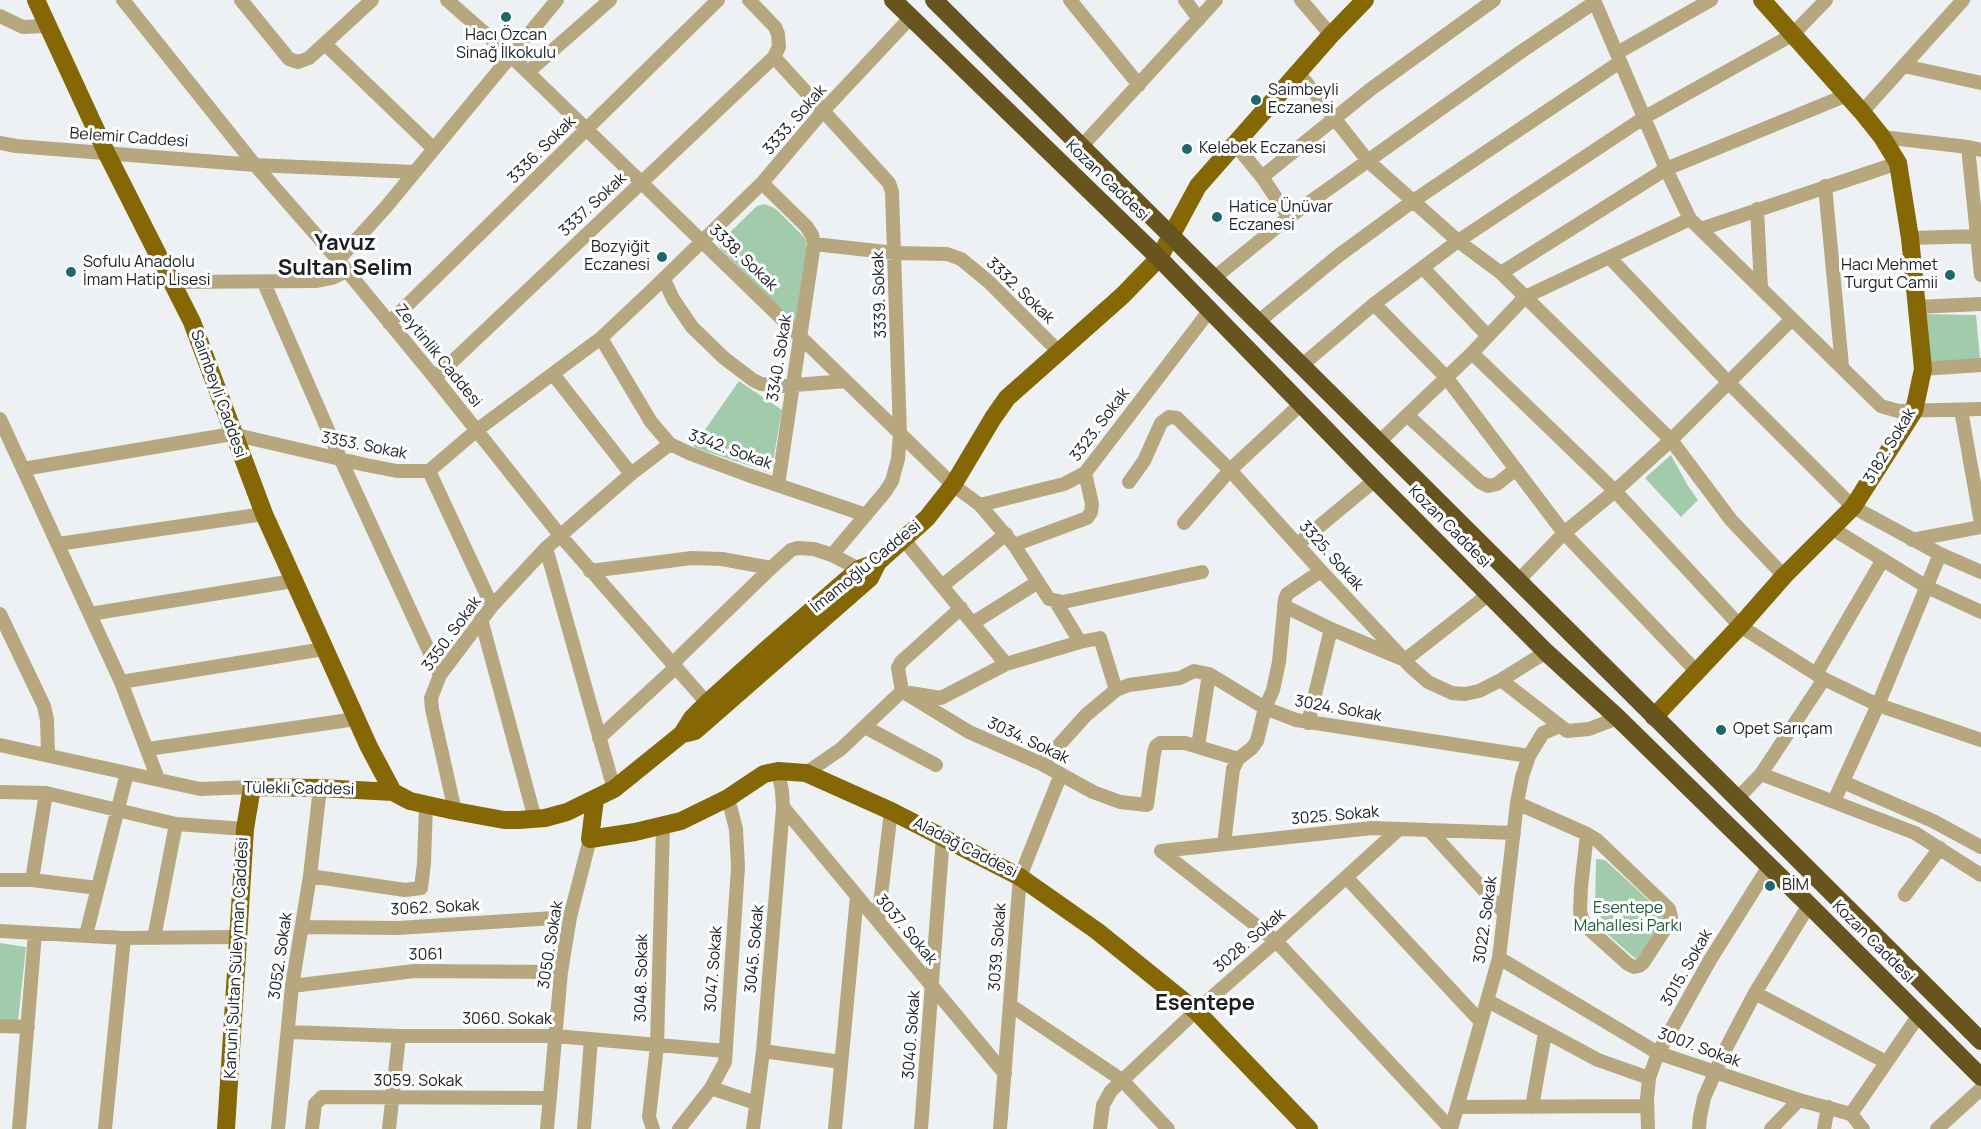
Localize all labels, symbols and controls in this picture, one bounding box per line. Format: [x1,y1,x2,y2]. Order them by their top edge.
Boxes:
marker: Hacı Özcan Sinağ İlkokulu [499,10,513,24]
place label: Hacı Özcan Sinağ İlkokulu [456,26,556,64]
street label: 3333. Sokak [759,81,831,159]
place label: Saimbeyli Eczanesi [1268,81,1339,119]
marker: Saimbeyli Eczanesi [1249,93,1263,107]
street label: 3336. Sokak [504,112,580,188]
street label: Belemir Caddesi [69,124,189,152]
street label: Kozan Caddesi [1061,136,1153,226]
place label: Kelebek Eczanesi [1199,139,1326,159]
marker: Kelebek Eczanesi [1180,142,1194,156]
street label: 3337. Sokak [555,169,631,241]
place label: Hatice Ünüvar Eczanesi [1229,198,1333,236]
marker: Hatice Ünüvar Eczanesi [1210,210,1224,224]
street label: 3338. Sokak [705,221,781,295]
district label: Yavuz Sultan Selim [278,231,412,282]
place label: Bozyiğit Eczanesi [584,238,650,276]
marker: Bozyiğit Eczanesi [655,250,669,264]
street label: 3339. Sokak [869,251,891,339]
place label: Sofulu Anadolu İmam Hatip Lisesi [83,253,210,291]
street label: 3332. Sokak [982,254,1058,328]
place label: Hacı Mehmet Turgut Camii [1841,256,1938,294]
marker: Sofulu Anadolu İmam Hatip Lisesi [64,265,78,279]
marker: Hacı Mehmet Turgut Camii [1943,268,1957,282]
street label: Zeytinlik Caddesi [391,301,485,411]
street label: 3340. Sokak [764,313,796,403]
street label: Saimbeyli Caddesi [186,327,250,461]
street label: 3323. Sokak [1066,384,1134,466]
street label: 3182. Sokak [1860,405,1920,487]
street label: 3342. Sokak [686,426,774,474]
street label: 3353. Sokak [319,428,409,464]
street label: Kozan Caddesi [1404,482,1494,572]
street label: İmamoğlu Caddesi [807,517,925,617]
street label: 3325. Sokak [1295,517,1367,595]
street label: 3350. Sokak [418,593,486,675]
street label: 3024. Sokak [1293,692,1383,726]
street label: 3034. Sokak [984,714,1072,768]
place label: Opet Sarıçam [1733,720,1833,740]
marker: Opet Sarıçam [1714,723,1728,737]
street label: Tülekli Caddesi [243,778,355,800]
street label: 3025. Sokak [1290,803,1380,829]
street label: Aladağ Caddesi [910,813,1020,883]
street label: Kanuni Sultan Süleyman Caddesi [221,837,253,1079]
street label: 3022. Sokak [1470,875,1502,965]
place label: BİM [1782,876,1809,896]
marker: BİM [1763,879,1777,893]
street label: 3037. Sokak [871,891,941,969]
street label: 3062. Sokak [390,896,480,920]
street label: Kozan Caddesi [1828,897,1918,987]
park label: Esentepe Mahallesi Parkı [1574,899,1682,937]
street label: 3050. Sokak [535,900,567,990]
street label: 3039. Sokak [985,902,1011,992]
street label: 3045. Sokak [742,904,768,994]
street label: 3028. Sokak [1210,905,1290,977]
street label: 3052. Sokak [265,911,297,1001]
street label: 3047. Sokak [701,925,727,1013]
street label: 3015. Sokak [1657,926,1717,1010]
street label: 3048. Sokak [632,934,652,1022]
street label: 3061 [409,945,443,965]
street label: 3040. Sokak [899,990,925,1080]
district label: Esentepe [1155,991,1255,1017]
street label: 3060. Sokak [462,1010,552,1030]
street label: 3007. Sokak [1655,1024,1743,1072]
street label: 3059. Sokak [374,1072,462,1092]

